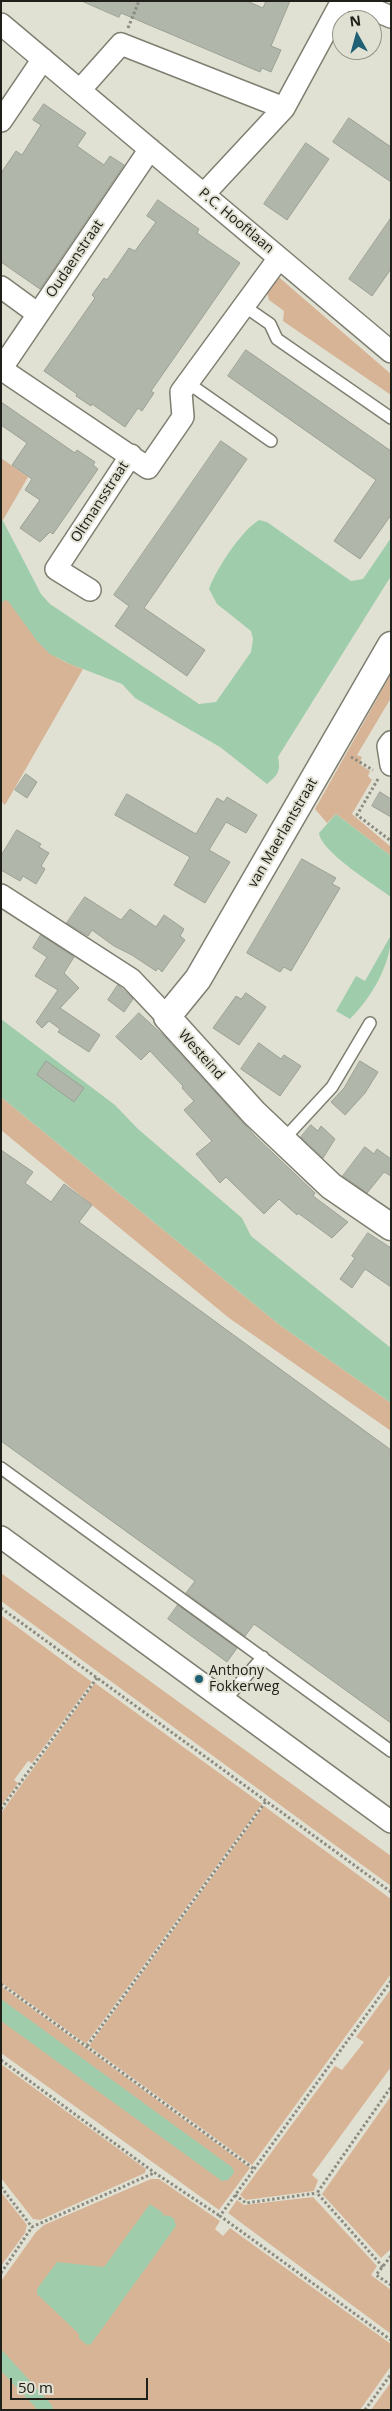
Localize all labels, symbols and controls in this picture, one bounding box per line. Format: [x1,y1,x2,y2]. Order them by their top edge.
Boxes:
north arrow [332,10,382,60]
text: N [348,10,362,31]
street label: P.C. Hooftlaan [195,185,277,257]
street label: Oudaenstraat [43,217,107,301]
street label: Oltmansstraat [68,458,132,546]
street label: van Maerlantstraat [245,775,321,891]
street label: Westeind [174,1027,228,1083]
place label: Anthony Fokkerweg [209,1663,279,1695]
marker: Anthony Fokkerweg [193,1673,205,1685]
scale bar [12,2368,150,2400]
text: 50 m [18,2377,53,2397]

